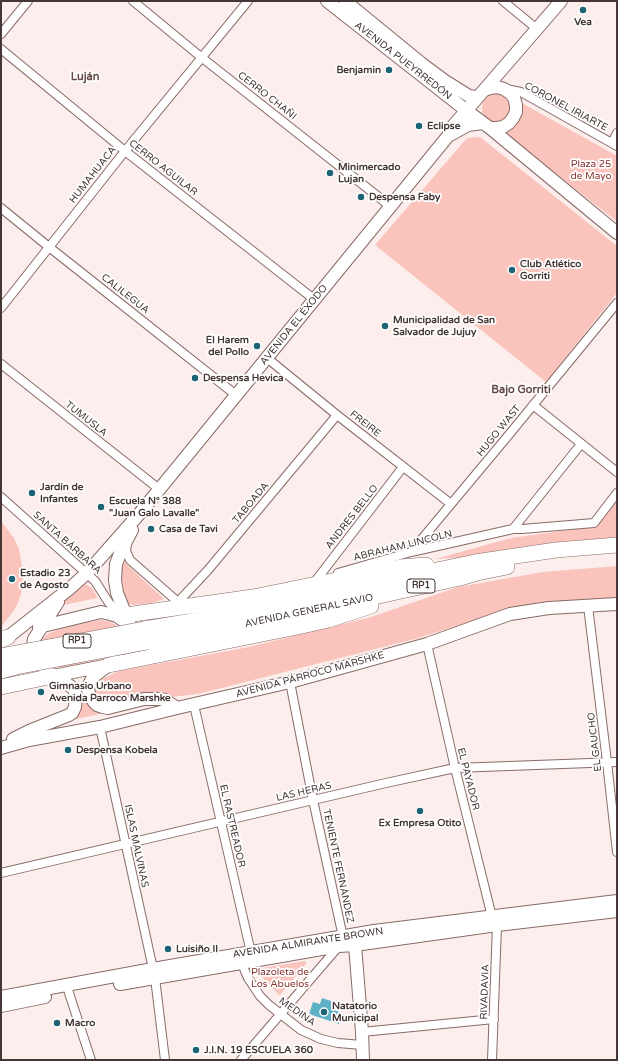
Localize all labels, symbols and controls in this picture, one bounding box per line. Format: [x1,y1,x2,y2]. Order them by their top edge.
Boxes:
marker: Vea [578,5,588,15]
place label: Vea [574,16,592,28]
street label: AVENIDA PUEYRREDÓN [352,19,454,103]
place label: Benjamin [336,64,381,76]
marker: Benjamin [384,65,394,75]
street label: CERRO CHAÑI [235,69,299,123]
district label: Luján [71,70,99,84]
street label: CORONEL IRIARTE [522,80,610,134]
place label: Eclipse [427,120,460,132]
marker: Eclipse [414,121,424,131]
street label: CERRO AGUILAR [126,137,200,199]
street label: HUMAHUACA [67,144,119,206]
park label: Plaza 25 de Mayo [570,158,612,182]
place label: Minimercado Lujan [338,161,400,184]
marker: Minimercado Lujan [325,168,335,178]
place label: Despensa Faby [369,191,440,203]
marker: Despensa Faby [356,192,366,202]
place label: Club Atlético Gorriti [520,258,581,282]
marker: Club Atlético Gorriti [507,265,517,275]
street label: CALILEGUA [99,272,151,316]
street label: AVENIDA EL ÉXODO [258,282,330,368]
place label: Municipalidad de San Salvador de Jujuy [393,314,495,338]
marker: Municipalidad de San Salvador de Jujuy [380,321,390,331]
place label: El Harem del Pollo [206,334,249,358]
marker: El Harem del Pollo [252,341,262,351]
place label: Despensa Hevica [203,372,284,384]
marker: Despensa Hevica [190,373,200,383]
district label: Bajo Gorriti [491,383,551,397]
street label: TUMUSLA [63,399,109,439]
street label: HUGO WAST [475,403,523,459]
street label: FREIRE [347,408,383,440]
street label: TABOADA [230,480,272,526]
place label: Jardín de Infantes [40,481,83,504]
street label: ANDRES BELLO [323,482,381,552]
marker: Jardín de Infantes [27,488,37,498]
place label: Escuela N° 388 "Juan Galo Lavalle" [109,495,199,518]
marker: Escuela N° 388 "Juan Galo Lavalle" [96,502,106,512]
street label: SANTA BÁRBARA [30,509,104,577]
place label: Casa de Tavi [159,523,218,535]
marker: Casa de Tavi [146,524,156,534]
street label: ABRAHAM LINCOLN [352,528,454,564]
place label: Estadio 23 de Agosto [20,567,71,590]
marker: Estadio 23 de Agosto [7,574,17,584]
road number: RP1 [407,579,435,593]
street label: AVENIDA GENERAL SAVIO [244,592,374,630]
road number: RP1 [63,634,91,648]
street label: AVENIDA PÁRROCO MARSHKE [234,649,386,701]
place label: Gimnasio Urbano Avenida Parroco Marshke [49,680,171,704]
marker: Gimnasio Urbano Avenida Parroco Marshke [36,687,46,697]
street label: EL GAUCHO [585,712,605,772]
place label: Despensa Kobela [76,744,158,756]
marker: Despensa Kobela [63,745,73,755]
street label: EL PAYADOR [454,747,482,811]
street label: LAS HERAS [275,780,333,804]
street label: EL RASTREADOR [217,783,247,869]
street label: ISLAS MALVINAS [121,803,151,889]
marker: Ex Empresa Otito [415,806,425,816]
street label: TENIENTE FERNÁNDEZ [320,808,356,924]
place label: Ex Empresa Otito [379,817,461,829]
street label: AVENIDA ALMIRANTE BROWN [232,925,384,961]
place label: Luisiño II [176,943,218,955]
marker: Luisiño II [163,944,173,954]
street label: RIVADAVIA [478,964,492,1020]
park label: Plazoleta de Los Abuelos [251,966,309,990]
street label: MEDINA [276,995,318,1029]
place label: Natatorio Municipal [332,1000,378,1024]
marker: Natatorio Municipal [319,1007,329,1017]
place label: Macro [65,1017,95,1029]
marker: Macro [52,1018,62,1028]
place label: J.I.N. 19 ESCUELA 360 [204,1044,313,1056]
marker: J.I.N. 19 ESCUELA 360 [191,1045,201,1055]

